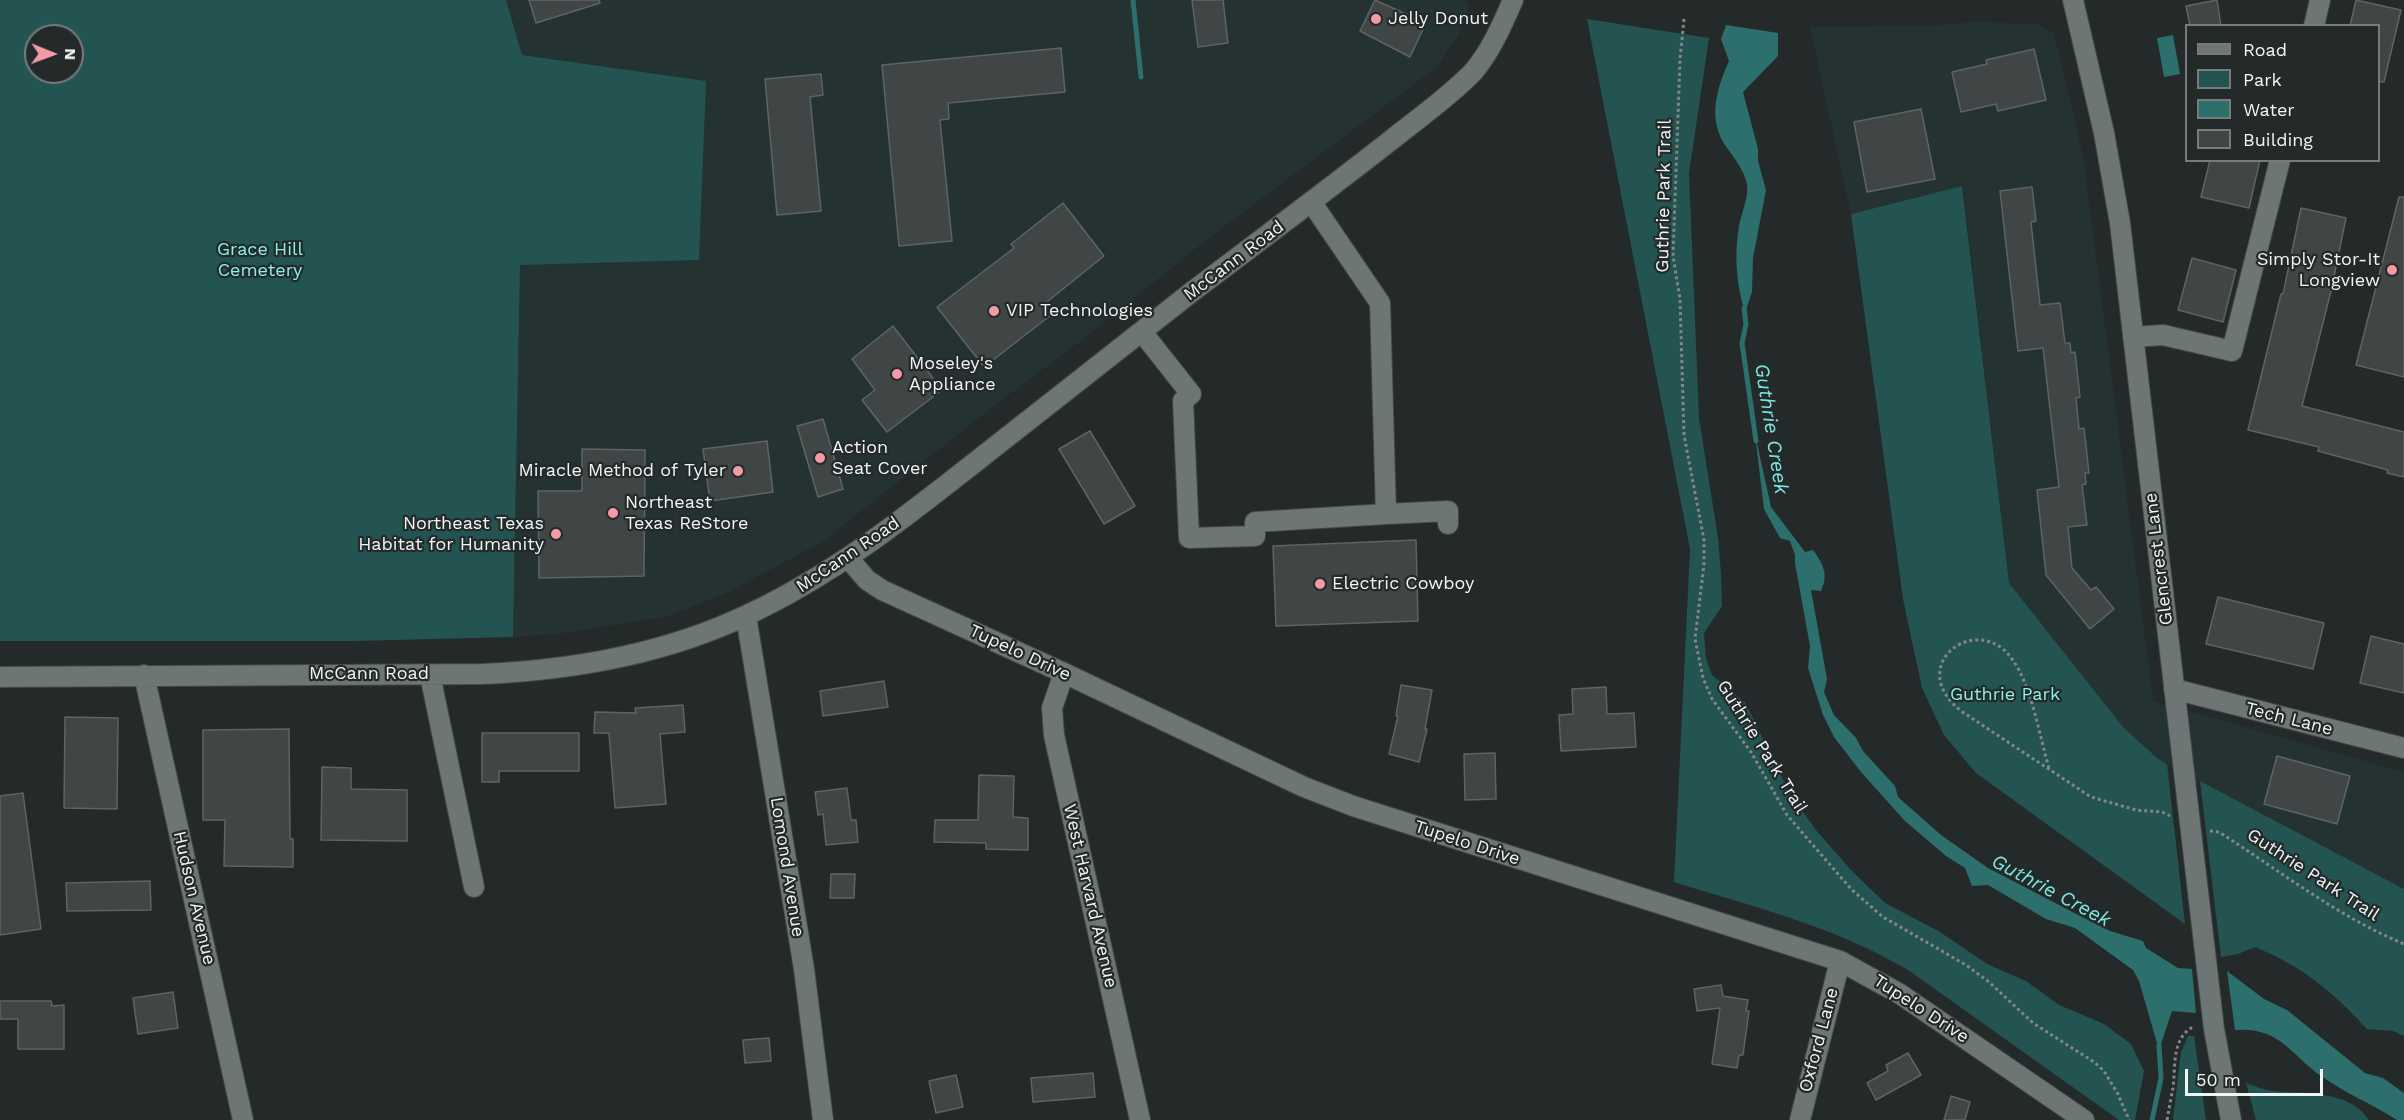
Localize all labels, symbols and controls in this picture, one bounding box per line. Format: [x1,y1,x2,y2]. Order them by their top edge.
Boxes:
place label: Jelly Donut [1388,8,1488,30]
marker: Jelly Donut [1369,12,1383,26]
north arrow [24,24,84,84]
legend [2185,24,2380,162]
text: Road [2243,39,2287,60]
text: N [61,48,80,60]
text: Park [2243,69,2282,90]
text: Water [2243,99,2295,120]
street label: Guthrie Park Trail [1652,119,1676,273]
text: Building [2243,129,2313,150]
street label: McCann Road [1180,216,1288,306]
park label: Grace Hill Cemetery [217,239,303,282]
place label: Simply Stor-It Longview [2257,249,2380,292]
marker: Simply Stor-It Longview [2385,263,2399,277]
place label: VIP Technologies [1006,300,1153,322]
marker: VIP Technologies [987,304,1001,318]
place label: Moseley's Appliance [909,353,996,395]
water label: Guthrie Creek [1749,362,1793,496]
marker: Moseley's Appliance [890,367,904,381]
place label: Action Seat Cover [832,437,928,480]
marker: Action Seat Cover [813,451,827,465]
place label: Miracle Method of Tyler [518,460,726,482]
marker: Miracle Method of Tyler [731,464,745,478]
place label: Northeast Texas ReStore [625,492,748,534]
street label: Glencrest Lane [2140,492,2178,626]
marker: Northeast Texas ReStore [606,506,620,520]
street label: McCann Road [792,512,904,598]
place label: Northeast Texas Habitat for Humanity [358,513,544,556]
marker: Northeast Texas Habitat for Humanity [549,527,563,541]
place label: Electric Cowboy [1332,573,1474,595]
marker: Electric Cowboy [1313,577,1327,591]
street label: Tupelo Drive [966,620,1074,686]
street label: McCann Road [309,663,429,685]
street label: Guthrie Park Trail [1712,676,1812,818]
park label: Guthrie Park [1950,684,2060,706]
street label: Tech Lane [2243,698,2335,740]
street label: Lomond Avenue [765,795,809,939]
street label: West Harvard Avenue [1058,802,1122,990]
street label: Tupelo Drive [1412,816,1522,870]
street label: Guthrie Park Trail [2243,824,2383,926]
street label: Hudson Avenue [168,829,220,967]
water label: Guthrie Creek [1987,849,2115,933]
street label: Tupelo Drive [1869,970,1973,1048]
street label: Oxford Lane [1795,985,1843,1095]
scale bar [2188,1057,2326,1095]
text: 50 m [2196,1069,2241,1090]

